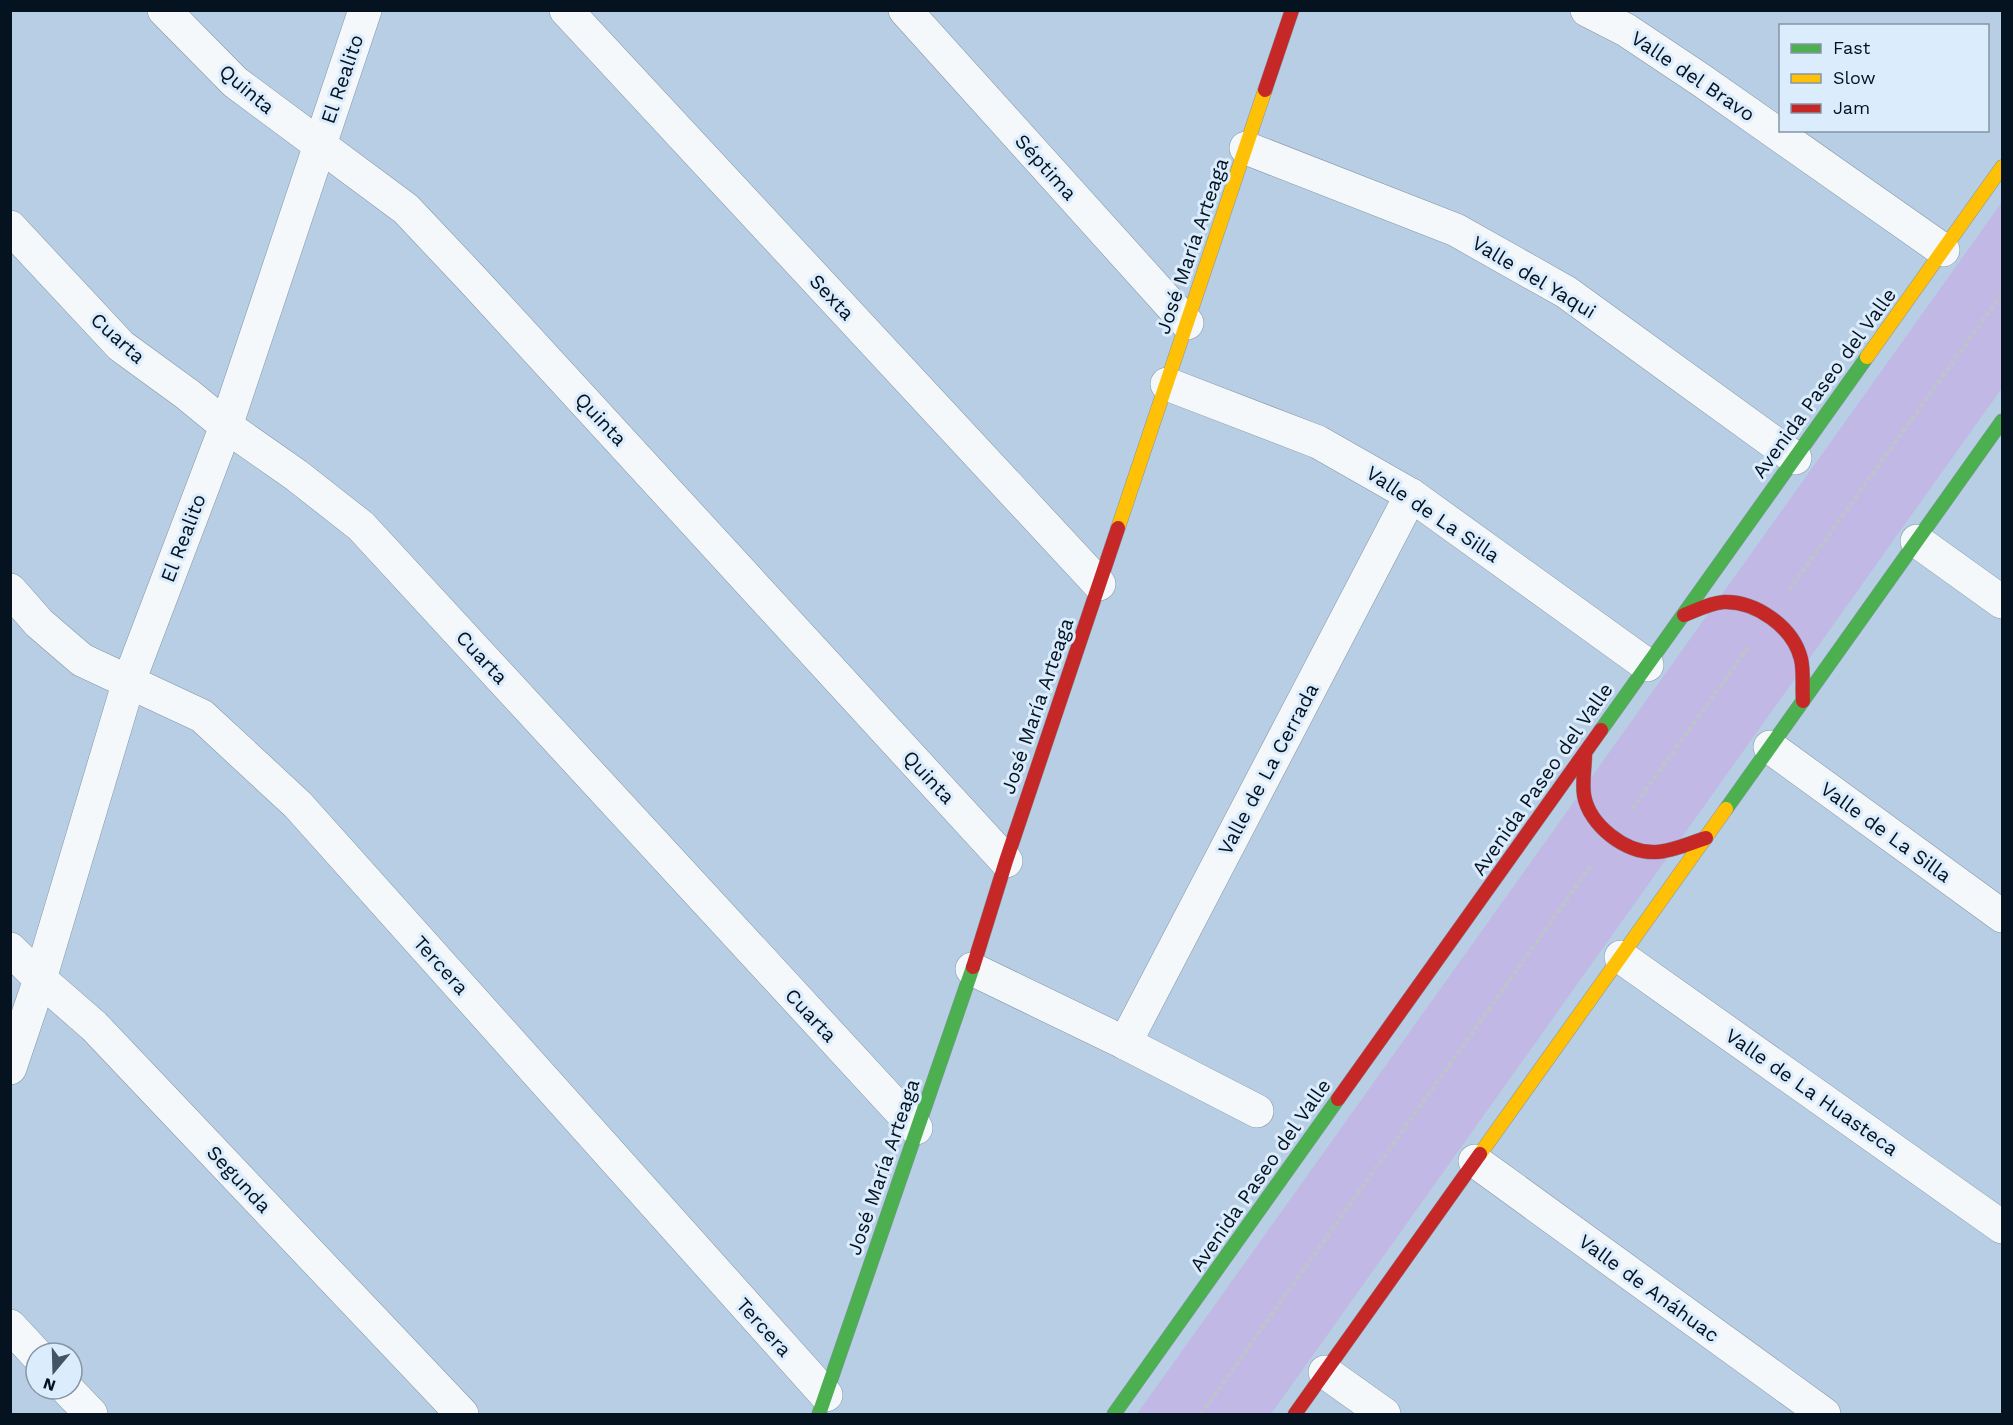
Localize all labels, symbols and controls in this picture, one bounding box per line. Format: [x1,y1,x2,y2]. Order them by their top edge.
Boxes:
legend [1779,24,1989,132]
street label: Valle del Bravo [1626,26,1760,126]
street label: El Realito [316,31,368,127]
text: Fast [1833,37,1871,58]
street label: Quinta [215,59,279,119]
text: Slow [1833,67,1876,88]
text: Jam [1833,97,1870,118]
street label: Séptima [1010,129,1082,205]
street label: José María Arteaga [1151,155,1233,337]
street label: Valle del Yaqui [1468,231,1600,323]
street label: Sexta [805,269,859,325]
street label: Avenida Paseo del Valle [1747,283,1901,483]
street label: Cuarta [86,307,150,369]
street label: Quinta [570,387,632,451]
street label: Valle de La Silla [1362,460,1504,568]
street label: El Realito [155,490,211,586]
street label: José María Arteaga [996,615,1078,797]
street label: Cuarta [451,625,513,689]
street label: Avenida Paseo del Valle [1466,678,1618,880]
street label: Valle de La Cerrada [1213,679,1323,859]
street label: Quinta [898,745,960,809]
street label: Valle de La Silla [1816,776,1956,888]
street label: Tercera [408,931,474,999]
street label: Cuarta [780,983,842,1047]
street label: Valle de La Huasteca [1721,1023,1903,1161]
street label: Avenida Paseo del Valle [1184,1074,1336,1276]
street label: José María Arteaga [842,1076,924,1258]
street label: Segunda [202,1140,276,1218]
street label: Valle de Anáhuac [1574,1229,1724,1347]
street label: Tercera [731,1293,797,1361]
north arrow [24,1341,84,1401]
text: N [41,1374,58,1396]

